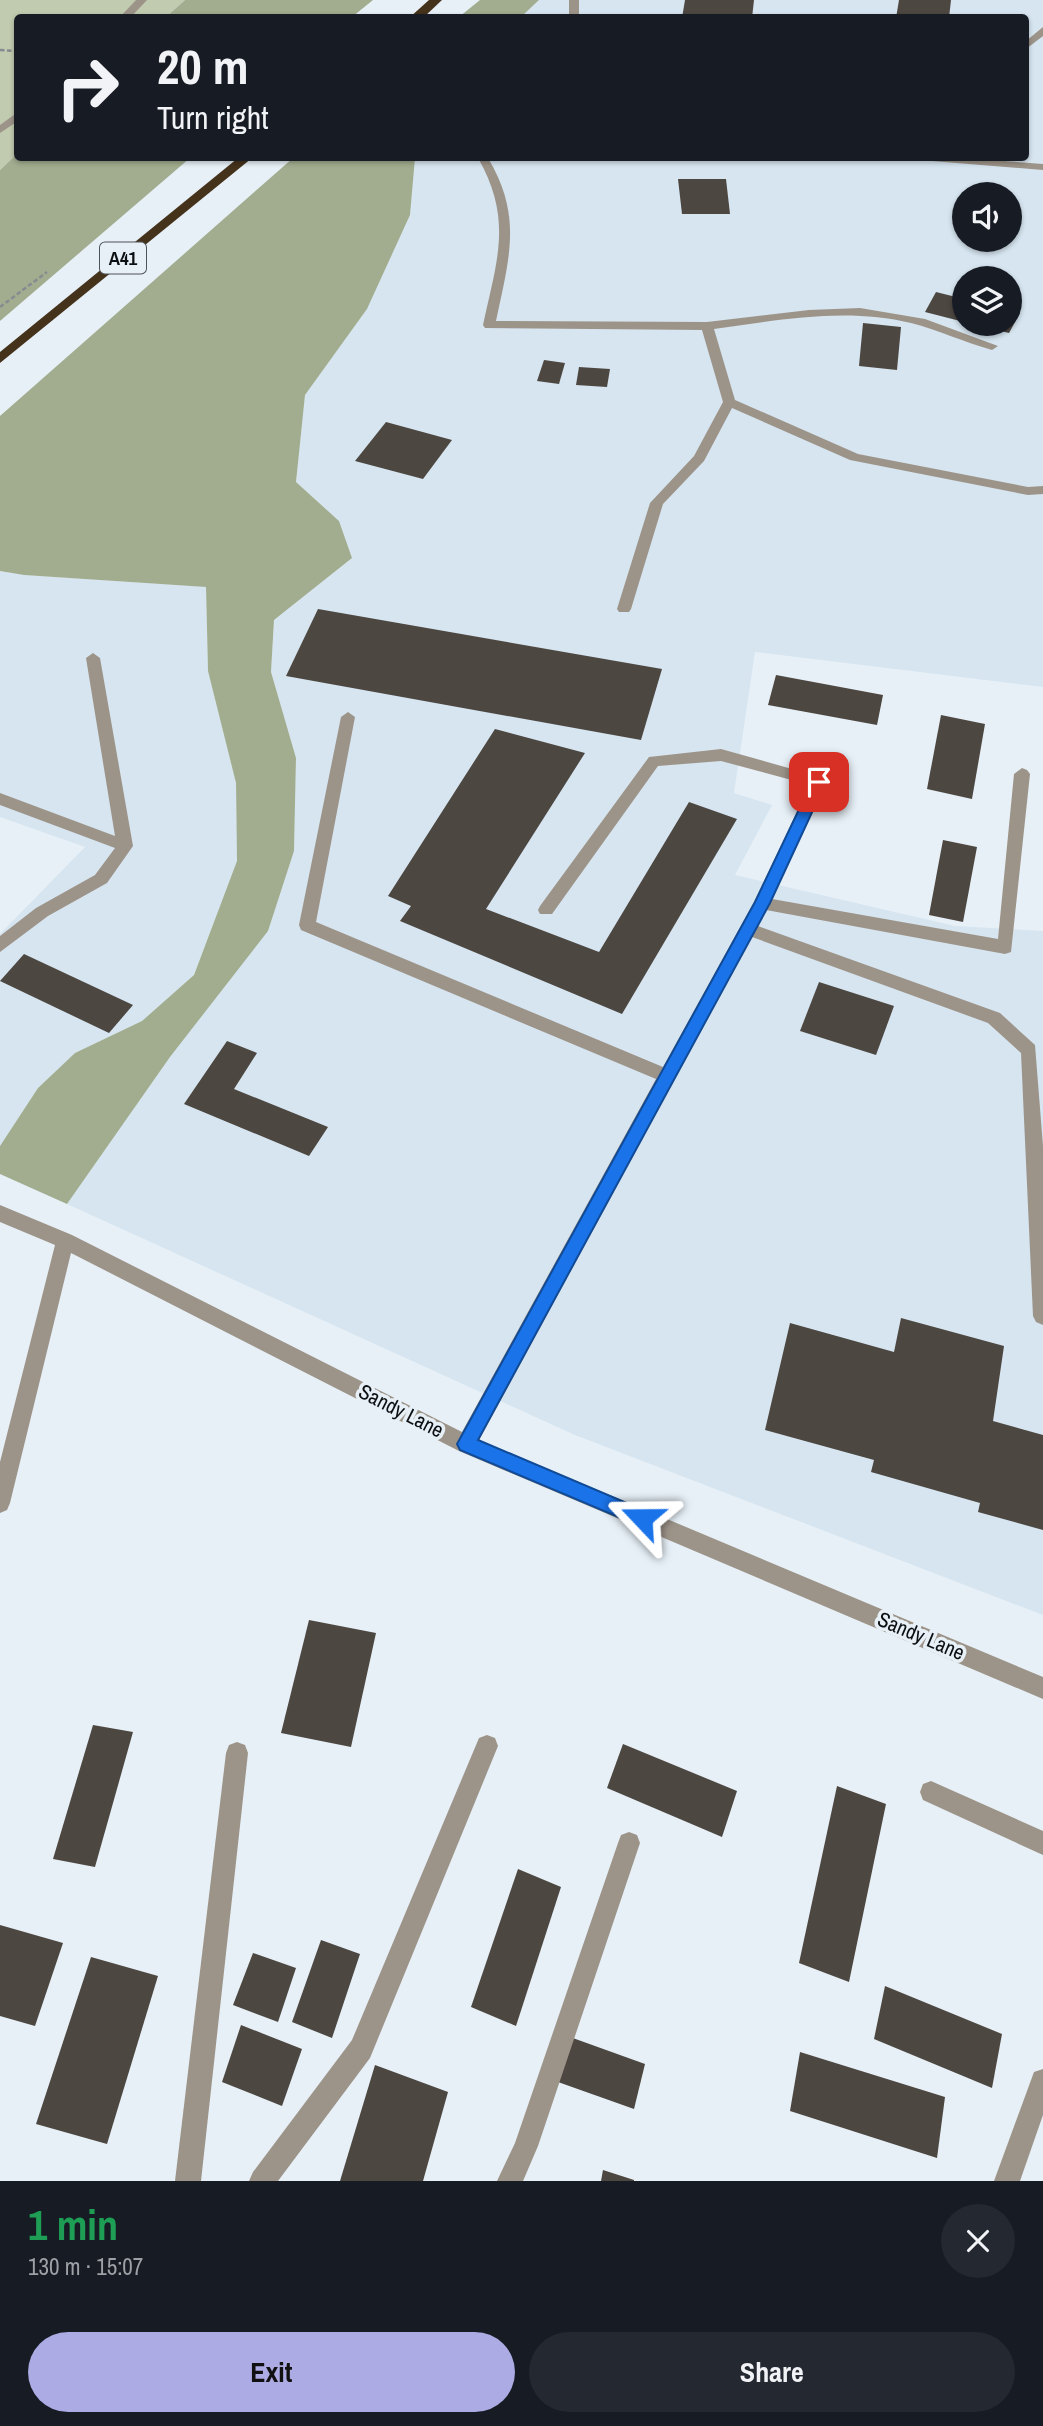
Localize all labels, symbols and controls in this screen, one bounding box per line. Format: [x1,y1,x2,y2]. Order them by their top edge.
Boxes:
text: 20 m [157,33,249,99]
icon: right [42,42,133,133]
text: Turn right [157,96,269,139]
map controls [952,182,1022,336]
button: sound [952,182,1022,252]
road number: A41 [100,242,146,274]
button: layers [952,266,1022,336]
pin [789,752,849,812]
icon: arrive [800,763,838,801]
street label: Sandy Lane [354,1377,449,1444]
position arrow [605,1481,679,1555]
street label: Sandy Lane [873,1604,969,1667]
text: 1 min [28,2197,118,2253]
button: close [941,2204,1015,2278]
text: 130 m · 15:07 [28,2251,143,2282]
button: Exit [28,2332,515,2412]
button: Share [529,2332,1015,2412]

